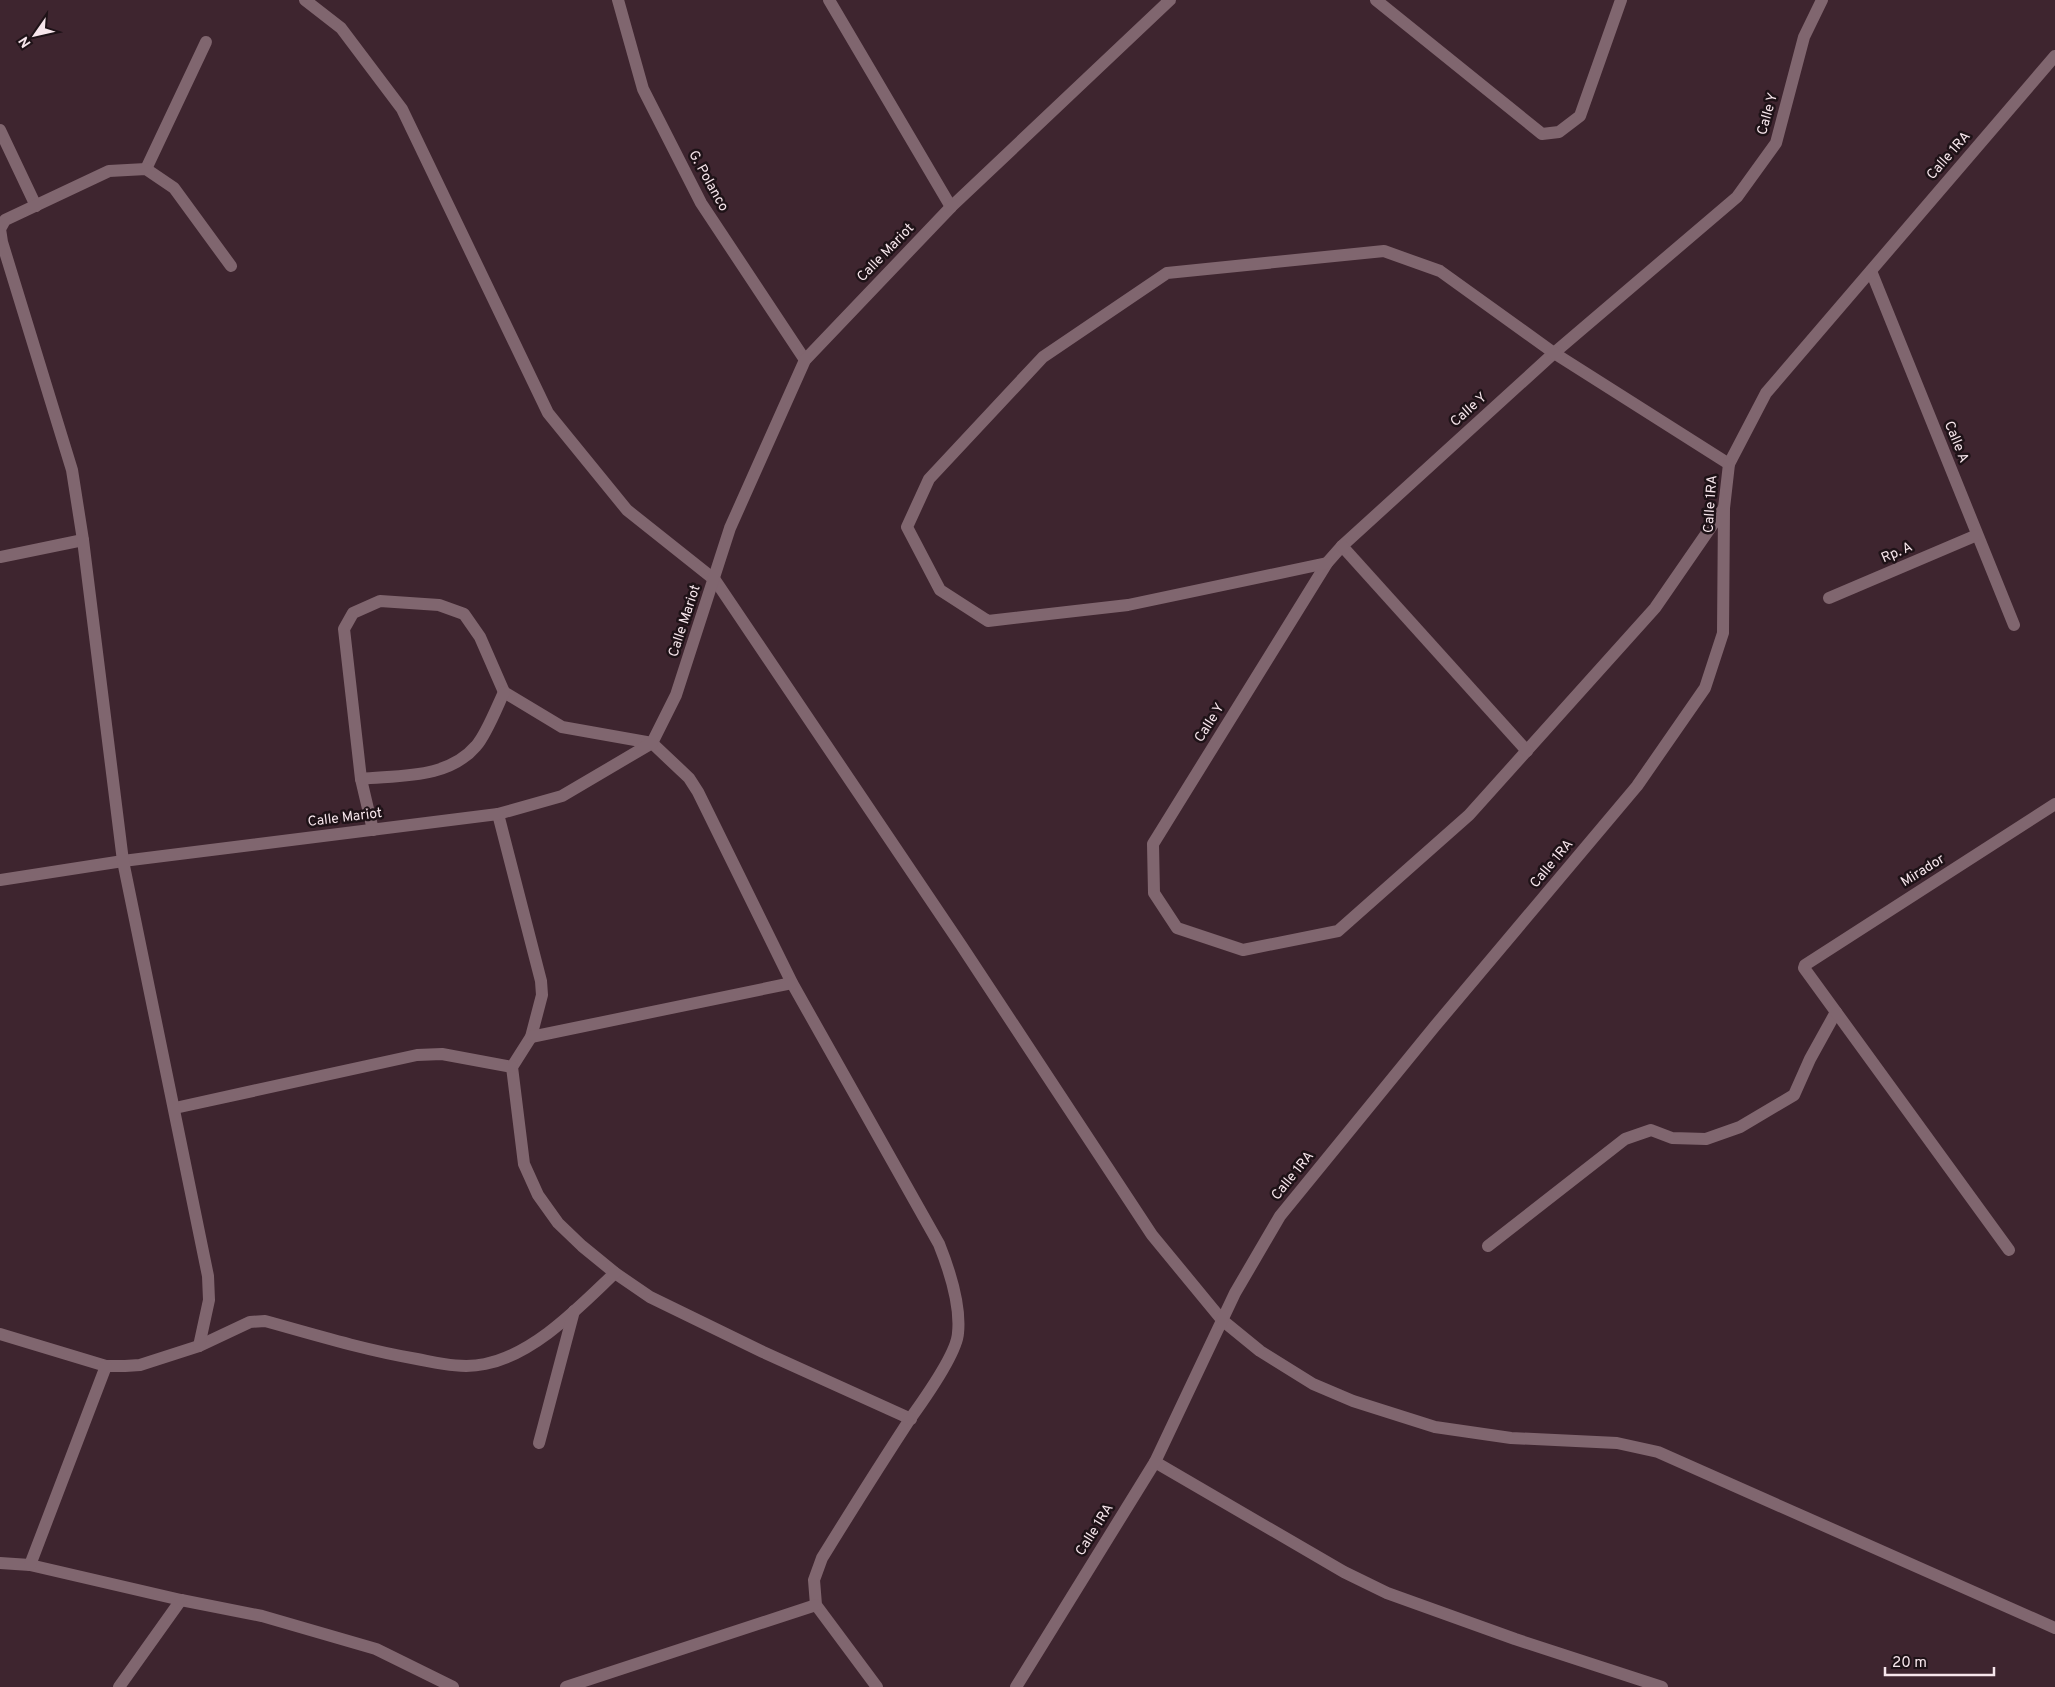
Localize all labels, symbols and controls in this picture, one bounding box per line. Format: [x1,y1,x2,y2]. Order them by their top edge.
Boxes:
north arrow [10,10,60,60]
text: N [16,33,35,50]
street label: Calle Y [1754,91,1782,137]
street label: Calle 1RA [1923,128,1975,184]
street label: G. Polanco [684,148,732,215]
street label: Calle Mariot [854,220,918,286]
street label: Calle Y [1447,389,1491,431]
street label: Calle A [1940,419,1972,465]
street label: Calle 1RA [1700,474,1722,534]
street label: Rp. A [1879,539,1915,567]
street label: Calle Mariot [665,583,705,659]
street label: Calle Y [1191,700,1229,746]
street label: Calle Mariot [307,805,383,831]
street label: Calle 1RA [1527,836,1577,892]
street label: Mirador [1898,851,1949,891]
street label: Calle 1RA [1268,1148,1318,1204]
street label: Calle 1RA [1072,1501,1118,1559]
scale bar [1885,1644,1994,1676]
text: 20 m [1892,1654,1927,1673]

